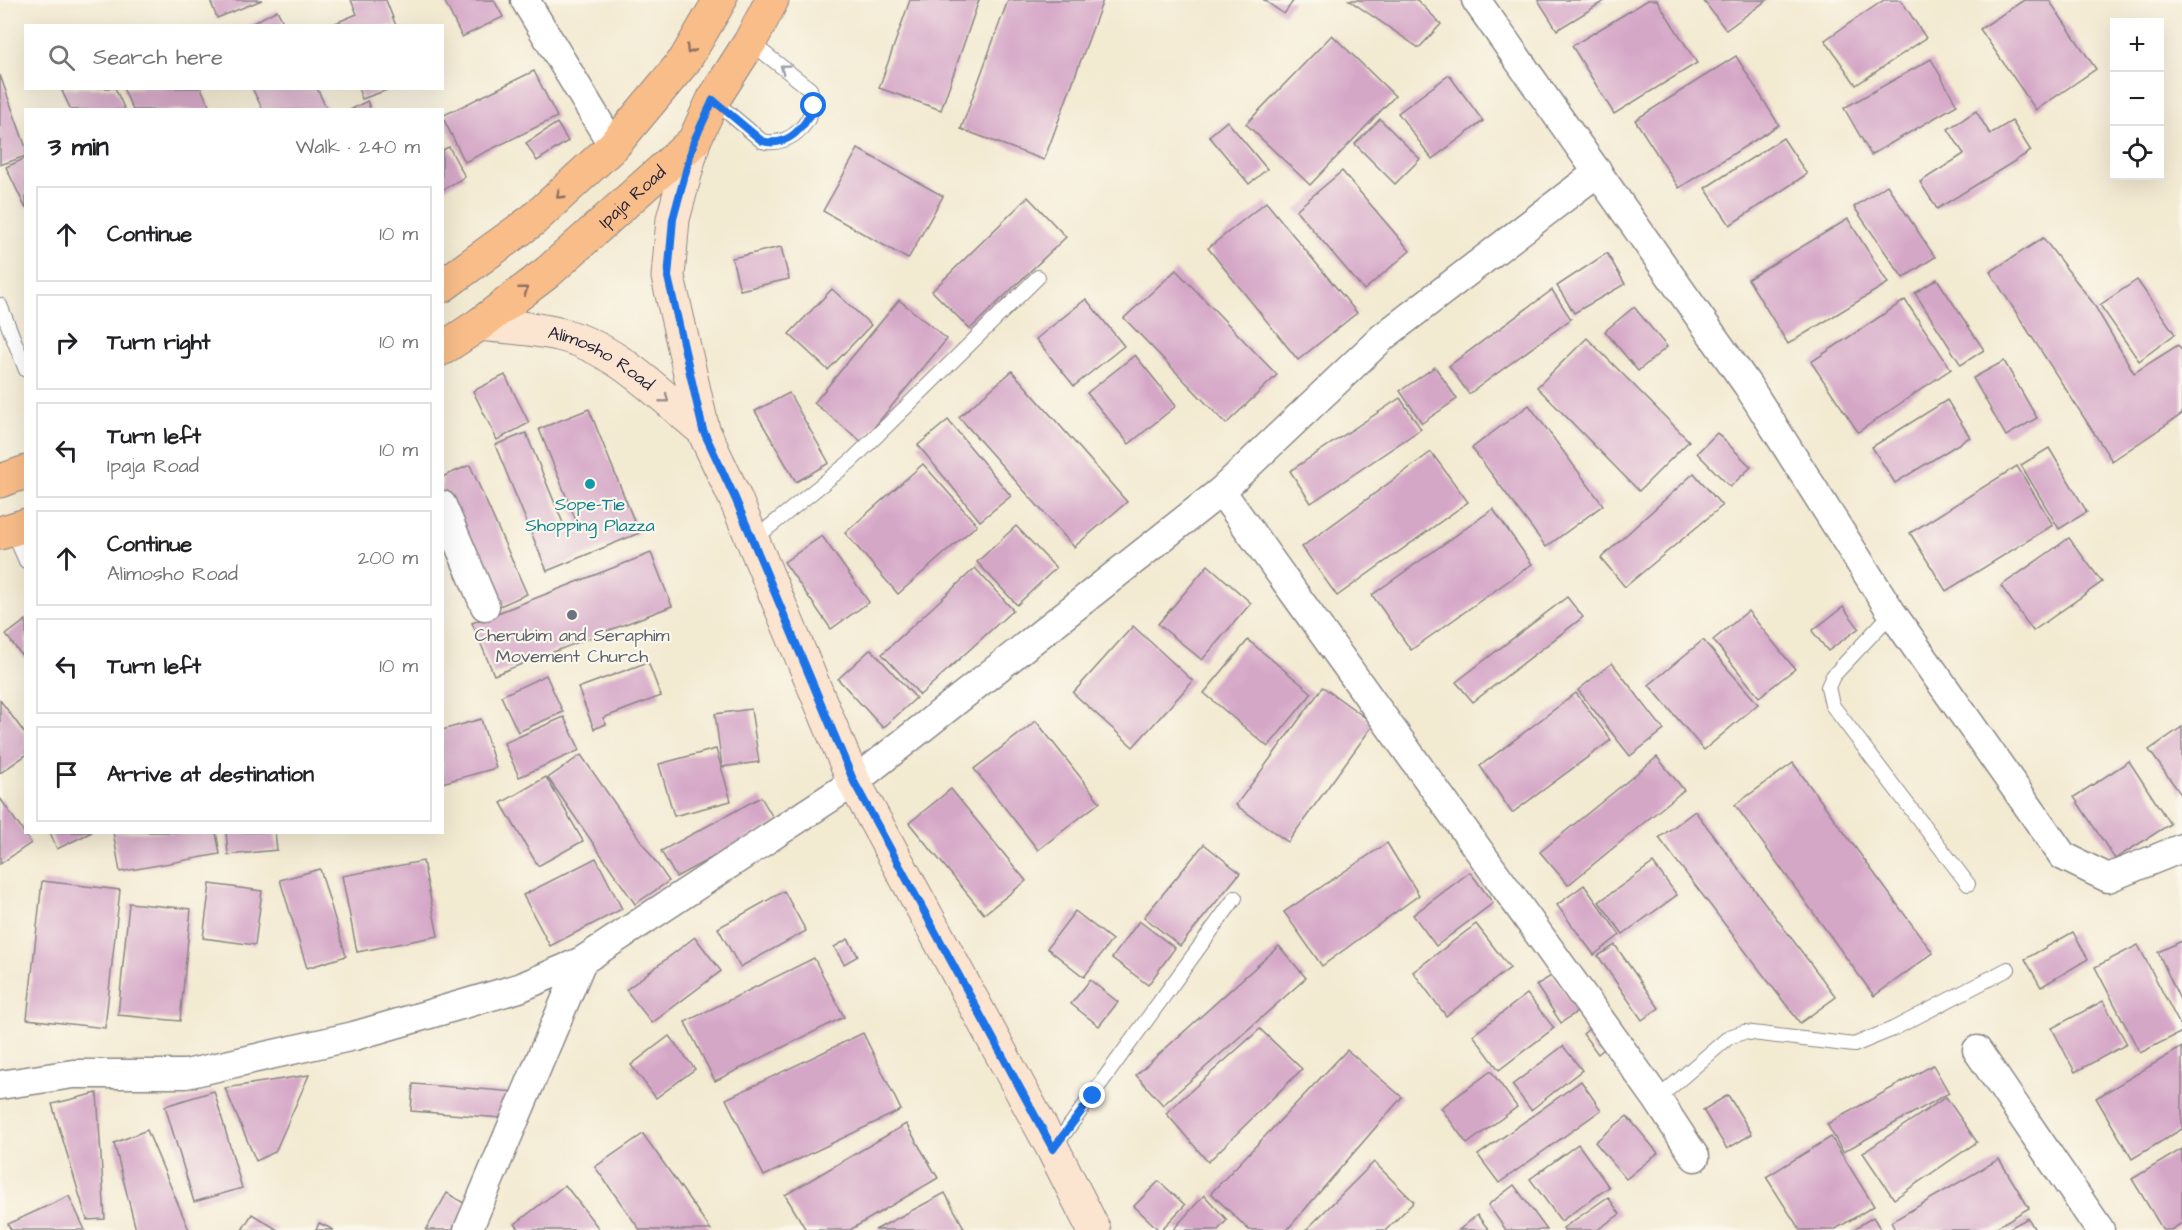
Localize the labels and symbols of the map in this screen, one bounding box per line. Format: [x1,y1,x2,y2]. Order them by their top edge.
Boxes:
one-way arrow [686,44,698,54]
one-way arrow [780,64,791,75]
route start [800,92,826,118]
street label: Ipaja Road [593,160,671,234]
one-way arrow [557,188,567,199]
one-way arrow [517,286,528,297]
street label: Alimosho Road [546,320,660,396]
one-way arrow [658,392,669,403]
marker: Sope-Tie Shopping Plazza [583,477,597,491]
place label: Sope-Tie Shopping Plazza [525,492,655,539]
marker: Cherubim and Seraphim Movement Church [565,608,579,622]
place label: Cherubim and Seraphim Movement Church [474,623,670,669]
route end [1079,1082,1105,1108]

